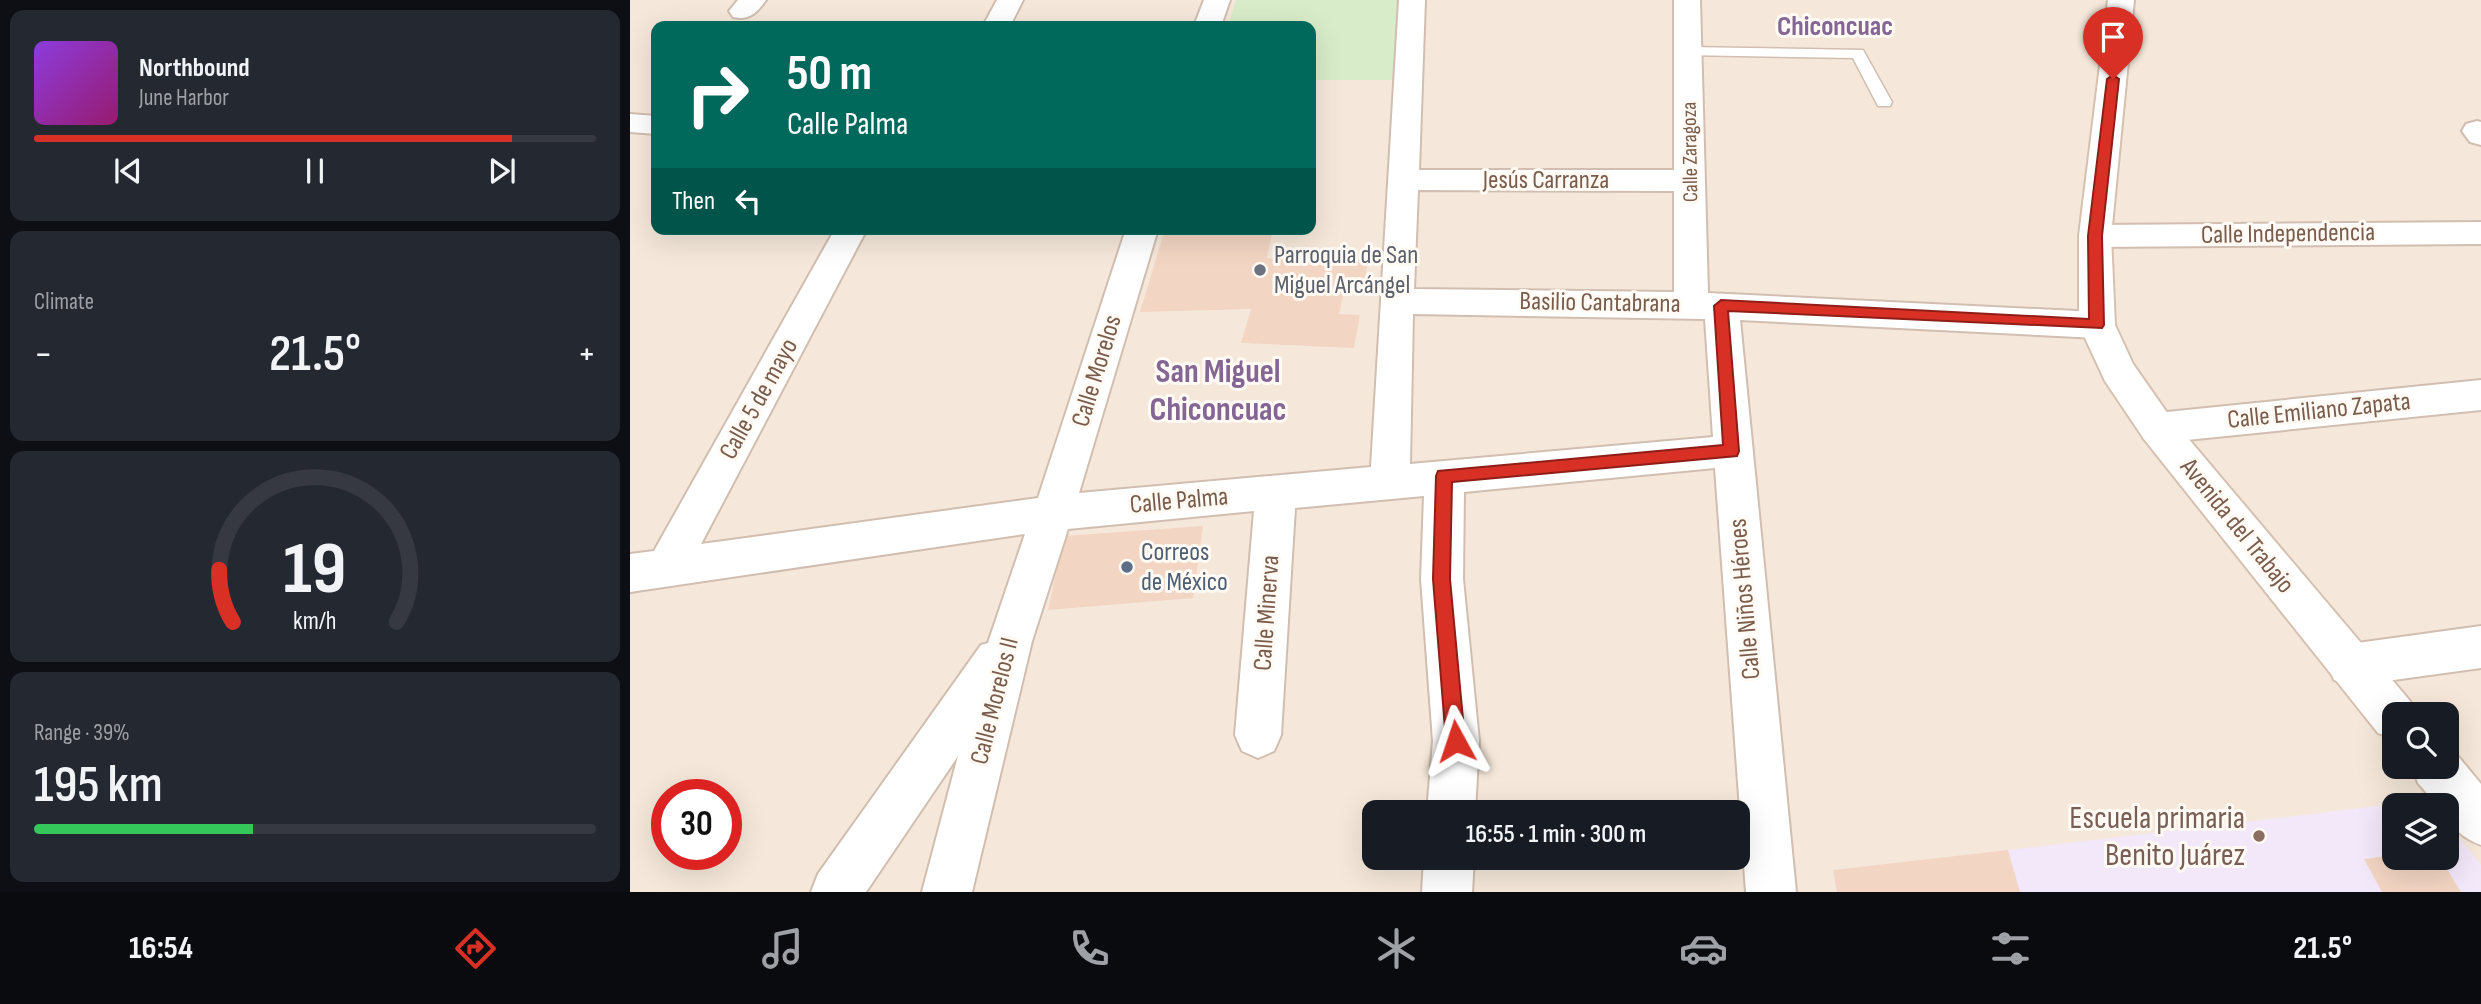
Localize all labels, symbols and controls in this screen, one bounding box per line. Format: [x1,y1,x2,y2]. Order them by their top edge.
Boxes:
pin [2083,7,2143,79]
district label: Chiconcuac [1777,10,1893,43]
icon: arrive [2094,18,2132,56]
text: 50 m [787,45,872,104]
icon: right [672,49,763,140]
text: Northbound [139,53,250,84]
text: June Harbor [139,84,229,112]
street label: Calle Zaragoza [1677,102,1703,202]
text: Calle Palma [787,105,908,144]
icon: previous [109,152,147,190]
icon: pause [296,152,334,190]
icon: next [483,152,521,190]
street label: Jesús Carranza [1482,165,1609,196]
icon: left [729,182,767,220]
text: Then [672,186,715,217]
street label: Calle Independencia [2201,217,2375,251]
place label: Parroquia de San Miguel Arcángel [1274,240,1418,301]
marker: Parroquia de San Miguel Arcángel [1252,262,1268,278]
street label: Basilio Cantabrana [1519,286,1681,320]
text: Climate [34,288,94,316]
street label: Calle Morelos [1065,311,1129,431]
text: 21.5° [269,323,361,386]
text: − [34,332,53,377]
text: + [577,332,596,377]
street label: Calle 5 de mayo [713,333,805,465]
district label: San Miguel Chiconcuac [1150,352,1287,430]
street label: Calle Emiliano Zapata [2226,386,2412,436]
street label: Avenida del Trabajo [2173,452,2301,600]
street label: Calle Palma [1129,481,1229,521]
street label: Calle Niños Héroes [1723,517,1767,681]
text: 19 [283,527,347,615]
place label: Correos de México [1141,537,1228,598]
street label: Calle Minerva [1248,554,1286,672]
marker: Correos de México [1119,559,1135,575]
text: km/h [293,606,337,637]
street label: Calle Morelos II [964,634,1026,768]
map controls [2382,702,2459,870]
button: search [2382,702,2459,779]
position arrow [1419,704,1493,778]
text: Range · 39% [34,719,130,747]
text: 195 km [34,754,163,817]
speed limit sign: 30 [651,779,742,870]
button: layers [2382,793,2459,870]
place label: Escuela primaria Benito Juárez [2069,799,2245,875]
text: 16:55 · 1 min · 300 m [1466,819,1646,850]
marker: Escuela primaria Benito Juárez [2251,828,2267,844]
icon: directions [451,924,500,973]
icon: music [758,924,807,973]
icon: phone [1065,924,1114,973]
icon: climate [1372,924,1421,973]
icon: car [1679,924,1728,973]
icon: filters [1986,924,2035,973]
text: 16:54 [129,929,193,968]
text: 21.5° [2293,929,2352,968]

